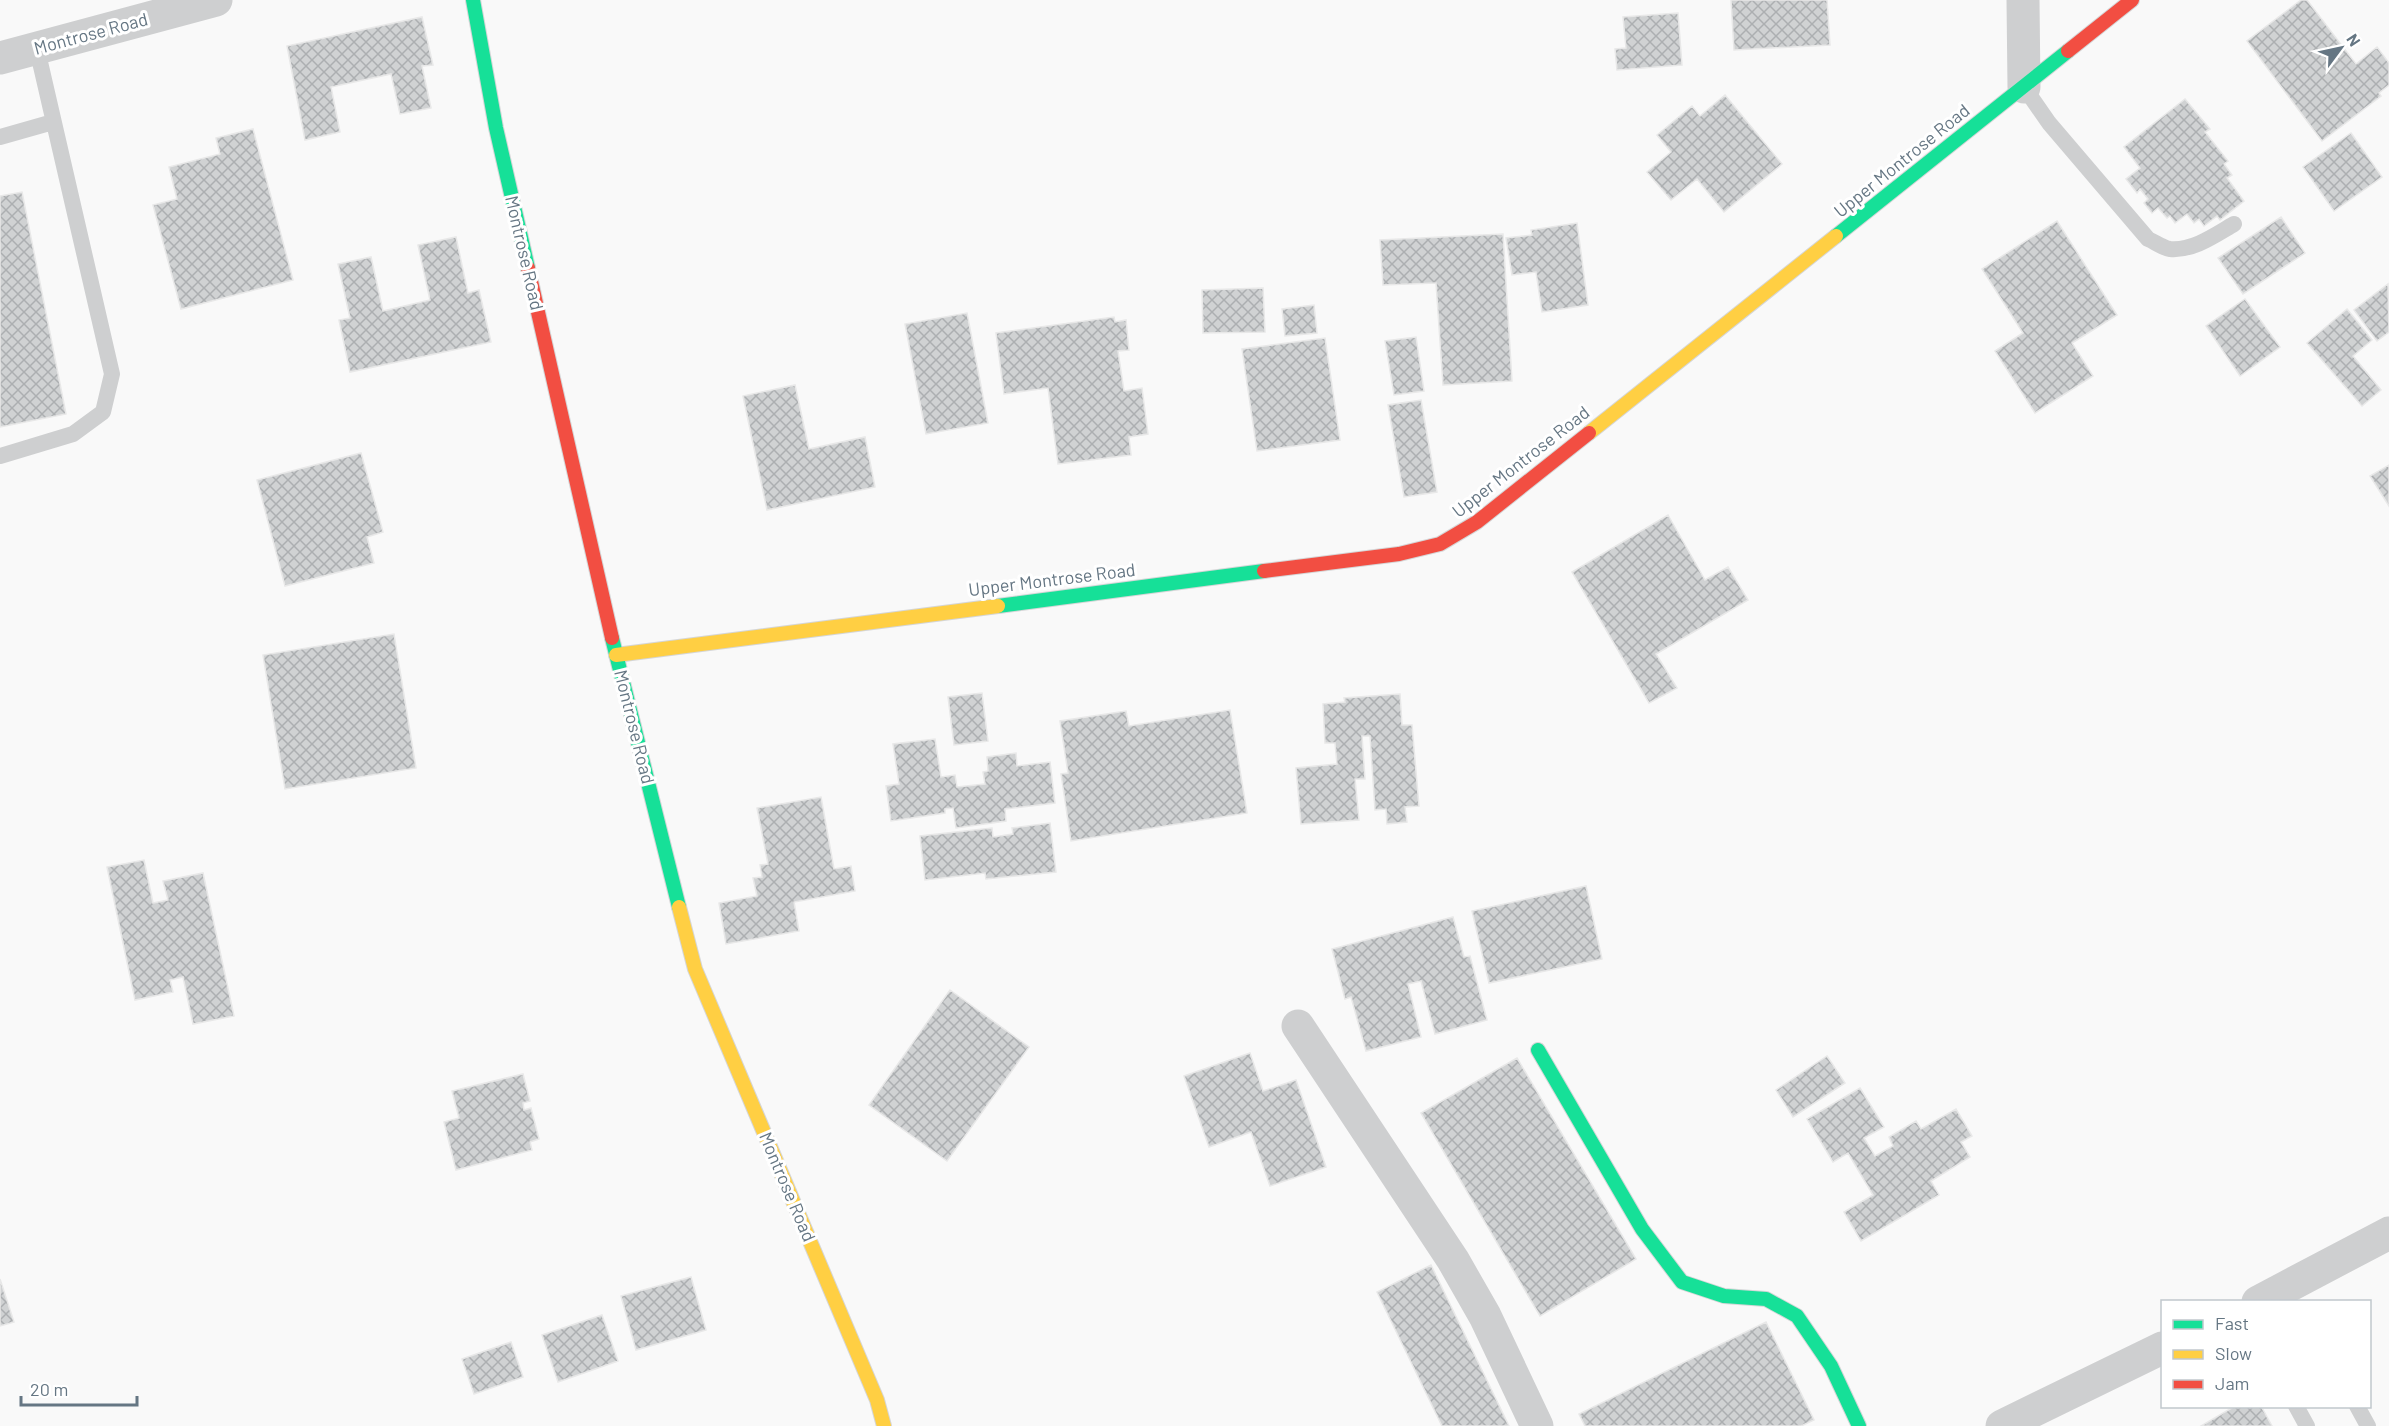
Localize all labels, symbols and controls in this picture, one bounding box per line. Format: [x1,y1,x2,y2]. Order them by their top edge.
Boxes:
street label: Montrose Road [31,7,150,59]
north arrow [2311,18,2371,78]
text: N [2343,30,2365,49]
street label: Upper Montrose Road [1829,99,1974,222]
street label: Montrose Road [501,193,549,312]
street label: Upper Montrose Road [1447,401,1593,522]
street label: Upper Montrose Road [967,558,1137,600]
street label: Montrose Road [610,667,660,786]
street label: Montrose Road [755,1129,821,1245]
legend [2161,1300,2371,1408]
text: Fast [2215,1312,2249,1334]
text: Slow [2215,1342,2252,1364]
scale bar [21,1369,136,1407]
text: Jam [2215,1372,2249,1394]
text: 20 m [30,1378,68,1400]

